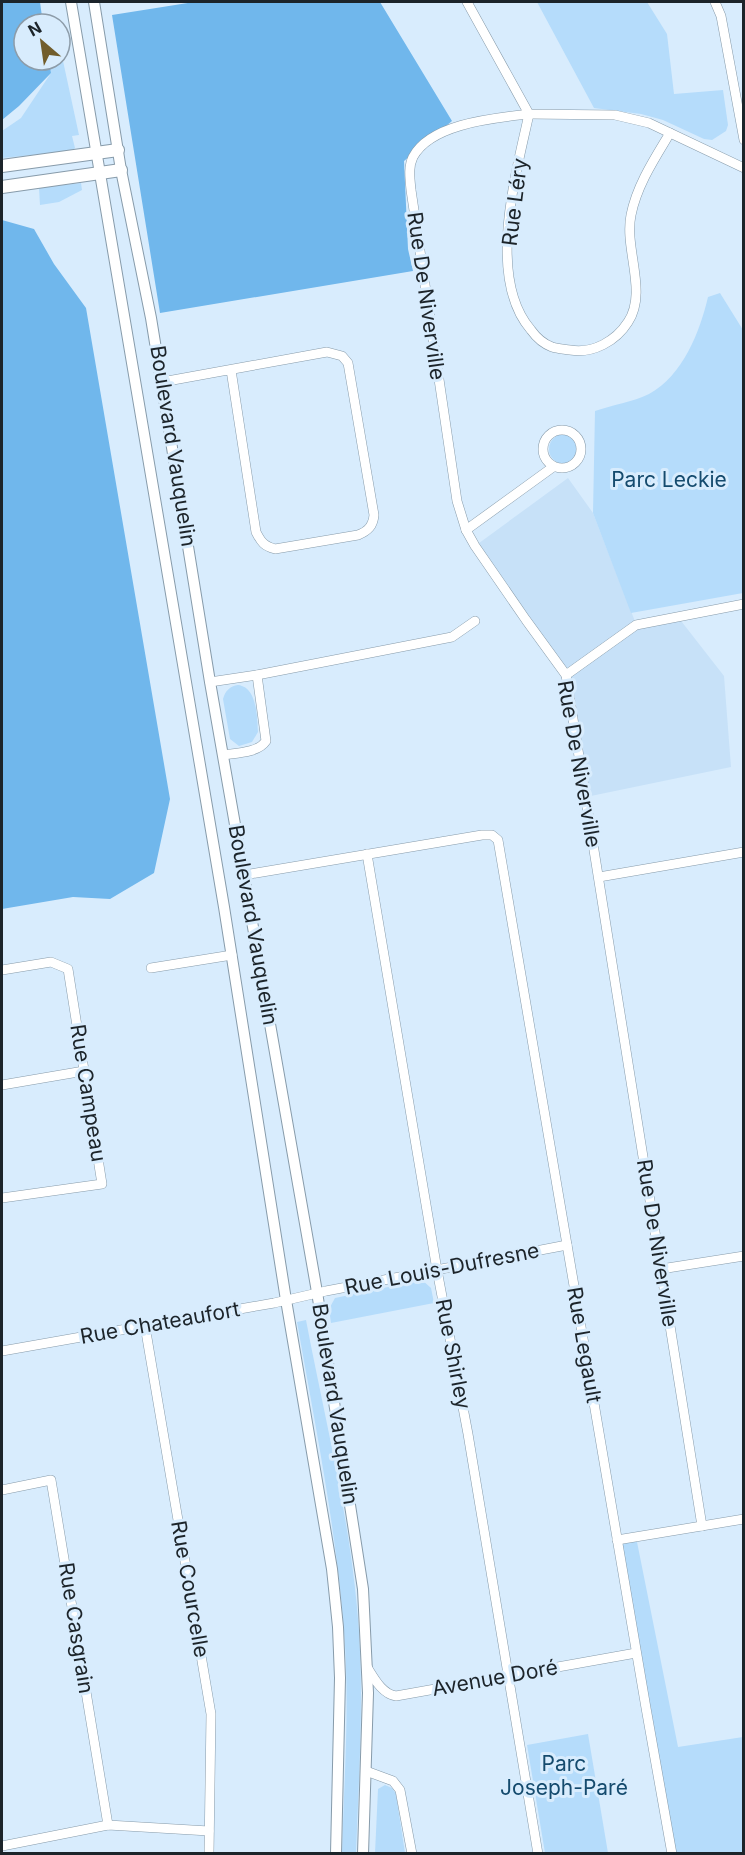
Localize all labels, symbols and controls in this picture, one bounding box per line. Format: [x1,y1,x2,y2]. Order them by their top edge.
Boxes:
north arrow [12,12,72,72]
text: N [25,17,45,41]
street label: Rue Léry [497,156,532,247]
street label: Rue De Niverville [402,210,451,382]
street label: Boulevard Vauquelin [145,344,202,548]
park label: Parc Leckie [611,467,727,492]
street label: Rue De Niverville [552,678,607,850]
street label: Boulevard Vauquelin [224,823,283,1027]
street label: Rue Campeau [65,1022,112,1164]
street label: Rue De Niverville [632,1157,683,1329]
street label: Rue Louis-Dufresne [342,1237,541,1300]
street label: Rue Legault [562,1285,607,1405]
street label: Rue Chateaufort [78,1296,242,1349]
street label: Rue Shirley [431,1297,476,1411]
street label: Boulevard Vauquelin [307,1302,364,1506]
street label: Rue Courcelle [166,1518,215,1659]
street label: Rue Casgrain [54,1561,99,1695]
street label: Avenue Doré [430,1654,560,1701]
park label: Parc Joseph-Paré [500,1751,628,1800]

